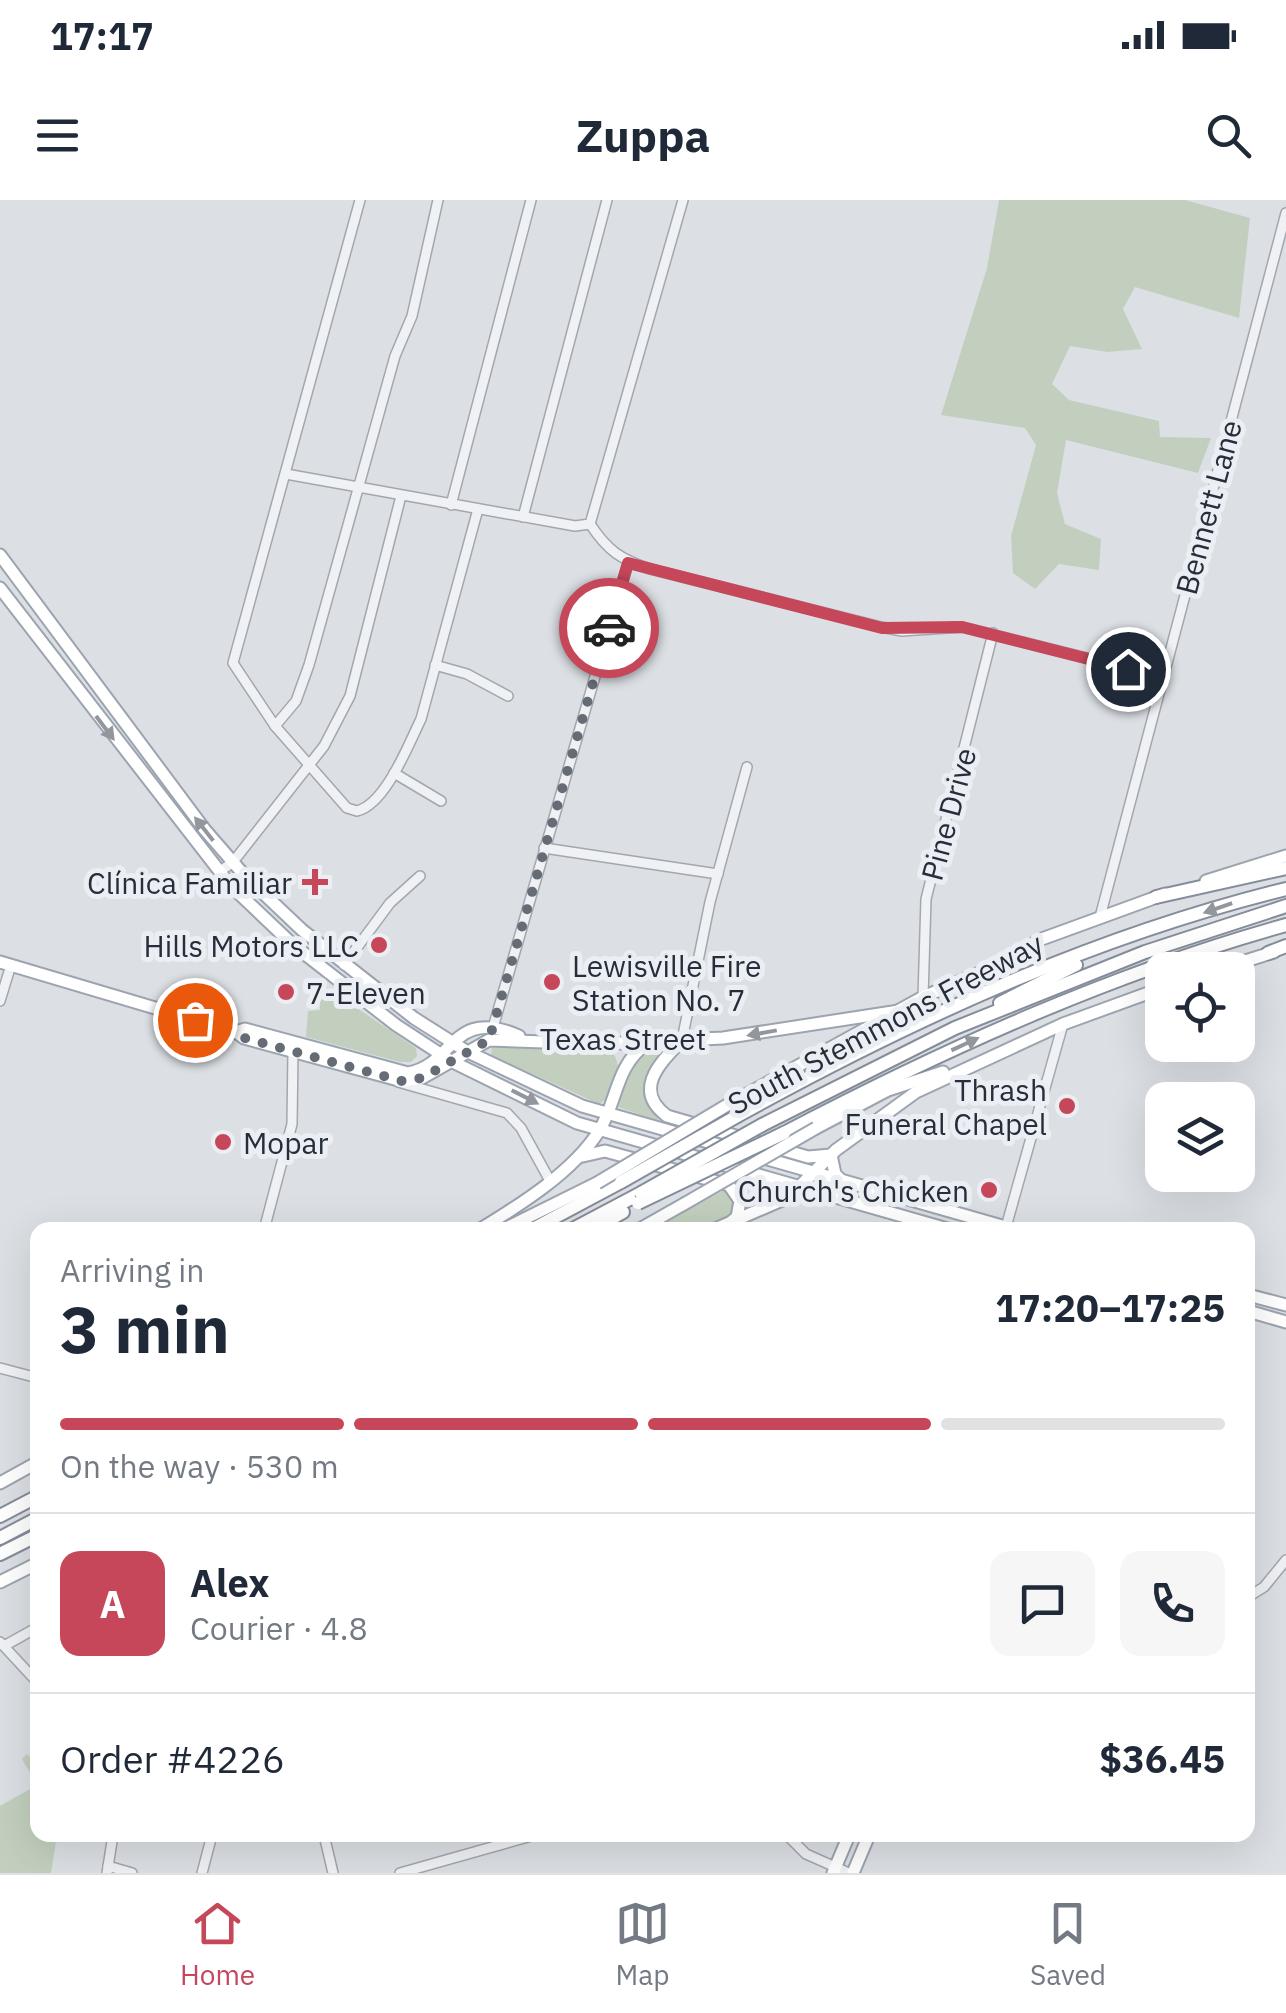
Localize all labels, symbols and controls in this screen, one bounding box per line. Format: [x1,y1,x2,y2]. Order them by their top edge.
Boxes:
text: 17:17 [50,11,154,60]
text: Zuppa [576,106,710,164]
icon: menu [30,108,85,163]
icon: search [1201,108,1256,163]
street label: Bennett Lane [1166,415,1250,599]
courier [559,578,659,678]
icon: car [582,601,637,656]
pin [1086,627,1171,712]
icon: home [1101,642,1156,697]
one-way arrow [95,714,116,740]
street label: Pine Drive [912,743,984,885]
one-way arrow [195,816,215,842]
place label: Clínica Familiar [87,863,292,902]
marker: Clínica Familiar [302,869,328,895]
one-way arrow [1202,901,1232,916]
street label: South Stemmons Freeway [721,923,1049,1123]
place label: Hills Motors LLC [144,926,359,965]
marker: Hills Motors LLC [368,934,390,956]
place label: Lewisville Fire Station No. 7 [572,946,761,1019]
map controls [1145,952,1255,1192]
button: locate [1145,952,1255,1062]
marker: Lewisville Fire Station No. 7 [541,971,563,993]
place label: 7-Eleven [306,973,426,1012]
pin [153,978,238,1063]
marker: 7-Eleven [275,981,297,1003]
icon: bag [168,993,223,1048]
street label: Texas Street [540,1019,706,1058]
one-way arrow [746,1026,777,1041]
one-way arrow [951,1035,980,1052]
place label: Thrash Funeral Chapel [845,1070,1047,1143]
button: layers [1145,1082,1255,1192]
one-way arrow [511,1088,540,1105]
marker: Thrash Funeral Chapel [1056,1095,1078,1117]
place label: Mopar [243,1123,329,1162]
marker: Mopar [212,1131,234,1153]
place label: Church's Chicken [738,1171,969,1210]
marker: Church's Chicken [978,1179,1000,1201]
text: Arriving in [60,1249,205,1291]
text: 17:20–17:25 [995,1283,1225,1332]
text: 3 min [60,1286,230,1371]
text: On the way · 530 m [60,1445,339,1487]
button: chat [990,1551,1095,1656]
button: phone [1120,1551,1225,1656]
text: Alex [190,1558,270,1607]
text: A [99,1579,126,1628]
text: Courier · 4.8 [190,1607,368,1649]
text: Order #4226 [60,1734,285,1783]
text: $36.45 [1099,1734,1225,1783]
tab: Home [180,1896,255,1993]
tab: Map [615,1896,670,1993]
tab: Saved [1030,1896,1106,1993]

